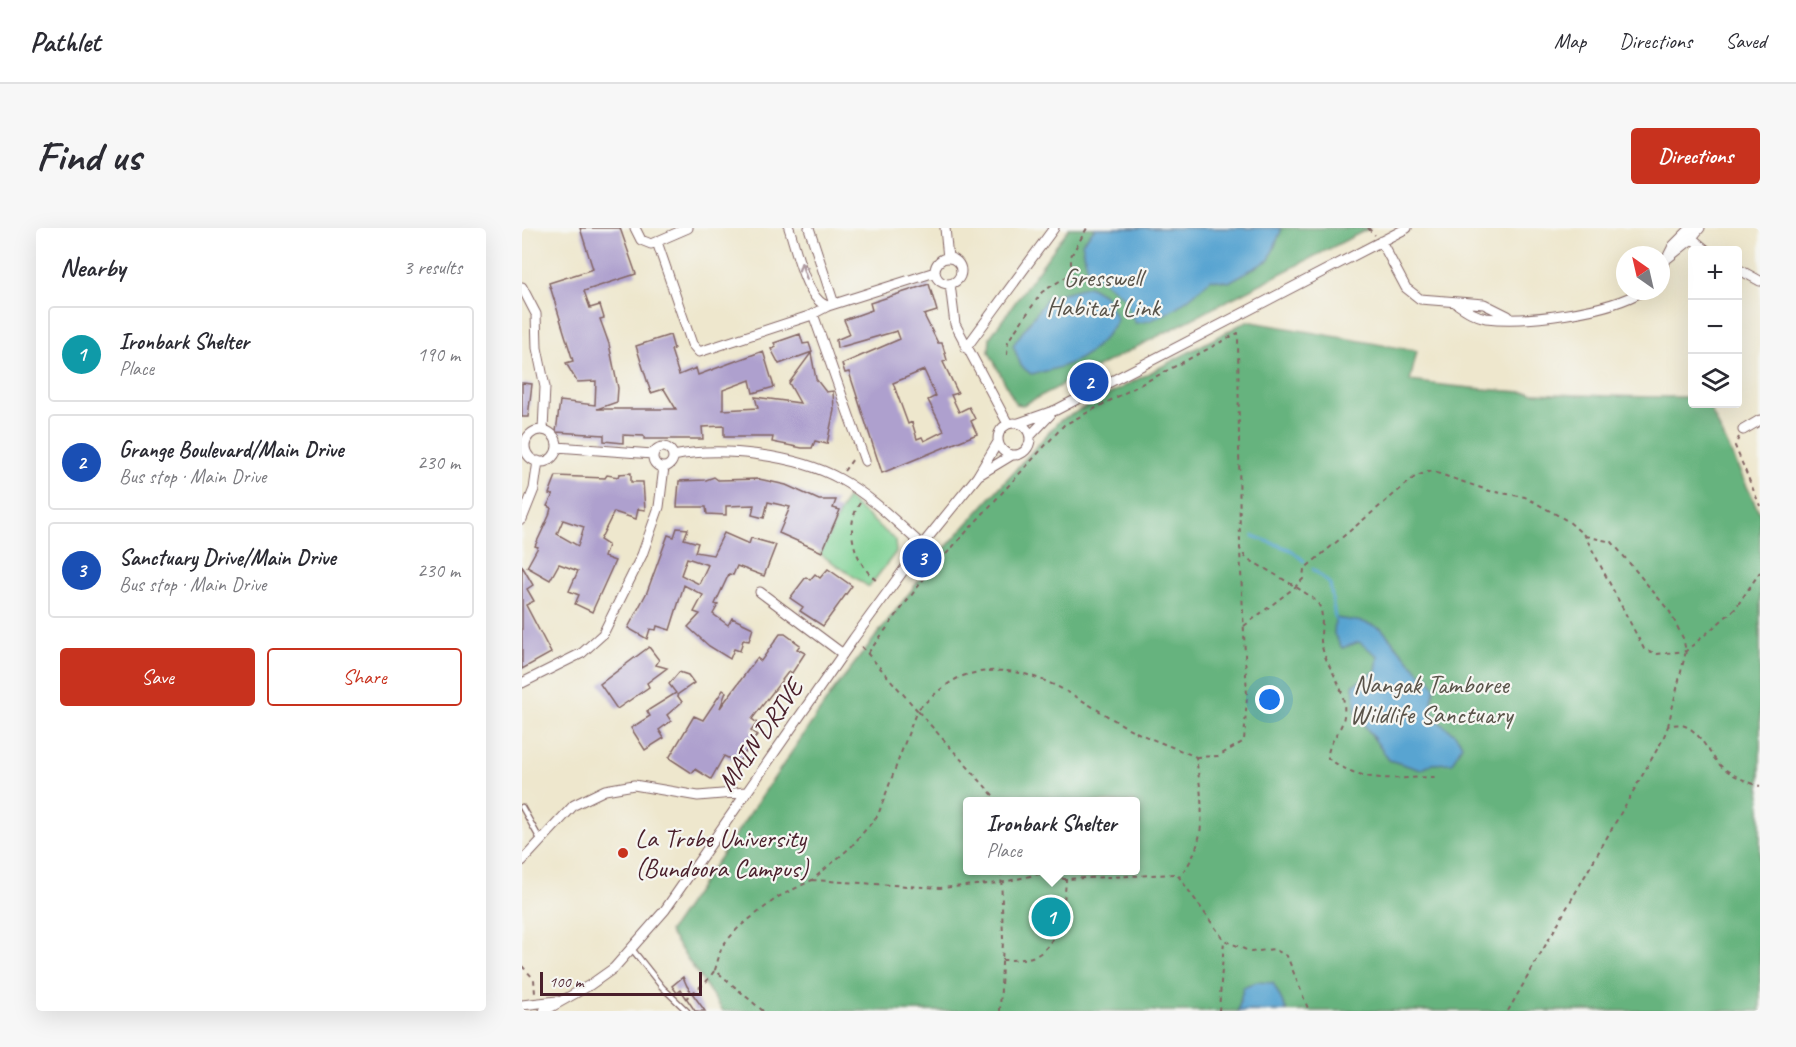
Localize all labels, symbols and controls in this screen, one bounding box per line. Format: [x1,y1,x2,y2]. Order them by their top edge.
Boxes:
text: Pathlet [30,24,100,59]
text: Map [1554,28,1586,54]
text: Directions [1619,28,1692,54]
text: Saved [1725,28,1766,54]
button: Directions [1631,128,1760,184]
text: Find us [36,130,141,183]
north arrow [1616,246,1670,300]
map controls [1688,246,1742,408]
button: + [1688,246,1742,300]
text: Nearby [60,251,125,284]
text: 3 results [403,255,462,280]
park label: Gresswell Habitat Link [1046,261,1161,324]
one-way arrow [797,262,808,281]
button: − [1688,300,1742,354]
text: Ironbark Shelter [119,328,249,356]
text: 1 [77,342,86,367]
text: 190 m [417,342,460,367]
button: layers [1688,354,1742,408]
text: Place [119,356,154,381]
pin: 2 [1070,360,1108,404]
text: Grange Boulevard/Main Drive [119,436,343,464]
text: 2 [77,450,86,475]
text: 230 m [417,450,460,475]
text: Bus stop · Main Drive [119,464,266,489]
pin: 3 [902,536,942,580]
text: Sanctuary Drive/Main Drive [119,544,336,572]
text: 3 [77,558,86,583]
text: 230 m [417,558,460,583]
text: Bus stop · Main Drive [119,572,266,597]
button: Save [60,648,255,706]
button: Share [267,648,462,706]
park label: Nangak Tamboree Wildlife Sanctuary [1350,668,1515,731]
street label: MAIN DRIVE [710,670,812,797]
your location [1255,685,1284,714]
popup [963,797,1140,875]
text: Ironbark Shelter [987,810,1116,838]
place label: La Trobe University (Bundoora Campus) [635,822,810,885]
text: Place [987,838,1022,863]
marker: La Trobe University (Bundoora Campus) [616,846,630,860]
pin: 1 [1032,894,1070,940]
scale bar [540,969,702,996]
text: 100 m [549,972,583,992]

